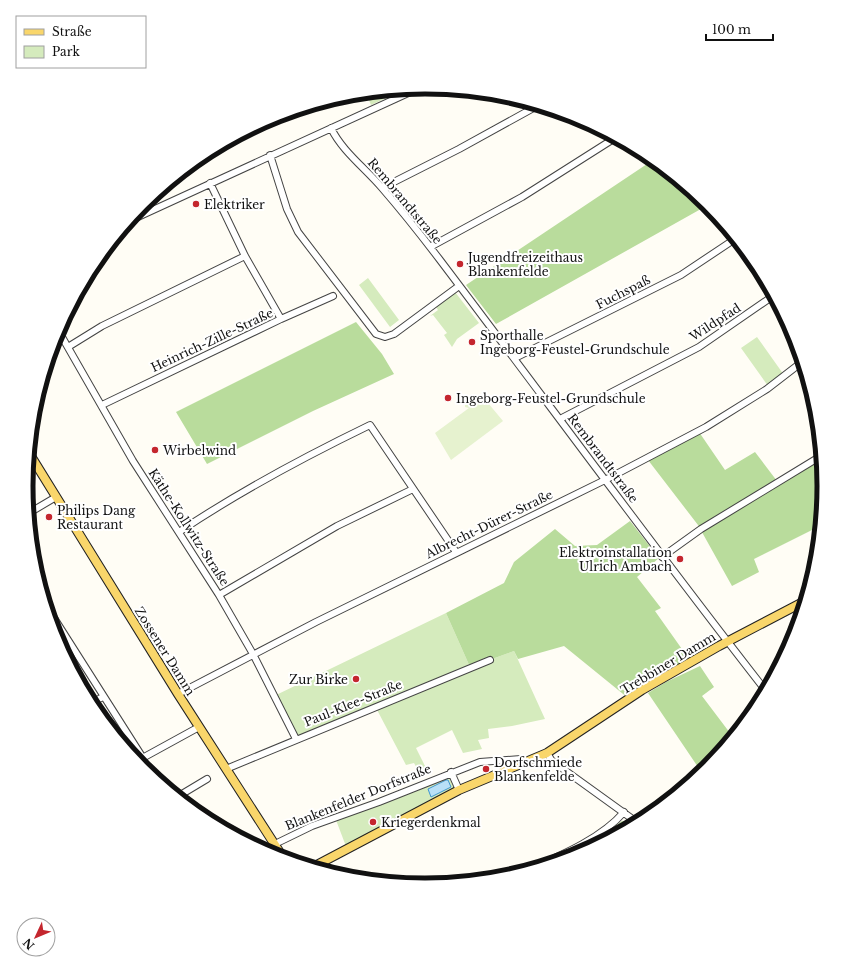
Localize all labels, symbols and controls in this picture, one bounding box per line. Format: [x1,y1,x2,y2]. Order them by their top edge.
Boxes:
legend [16,16,146,68]
scale bar [706,16,773,42]
text: 100 m [712,22,751,37]
text: Straße [52,24,92,39]
text: Park [52,44,80,59]
street label: Rembrandtstraße [365,155,445,247]
place label: Elektriker [204,197,265,212]
marker: Elektriker [191,199,201,209]
place label: Jugendfreizeithaus Blankenfelde [466,250,583,279]
marker: Jugendfreizeithaus Blankenfelde [455,259,465,269]
street label: Fuchspaß [593,272,653,312]
street label: Wildpfad [686,300,743,345]
street label: Heinrich-Zille-Straße [148,305,276,375]
place label: Sporthalle Ingeborg-Feustel-Grundschule [480,328,670,357]
marker: Sporthalle Ingeborg-Feustel-Grundschule [467,337,477,347]
place label: Ingeborg-Feustel-Grundschule [456,391,646,406]
marker: Ingeborg-Feustel-Grundschule [443,393,453,403]
street label: Rembrandtstraße [565,410,641,506]
place label: Wirbelwind [162,443,236,458]
marker: Wirbelwind [150,445,160,455]
street label: Käthe-Kollwitz-Straße [146,466,233,588]
street label: Albrecht-Dürer-Straße [422,487,555,562]
place label: Philips Dang Restaurant [57,503,136,532]
marker: Philips Dang Restaurant [44,512,54,522]
place label: Elektroinstallation Ulrich Ambach [559,545,672,574]
marker: Elektroinstallation Ulrich Ambach [675,554,685,564]
street label: Zossener Damm [132,604,198,698]
street label: Trebbiner Damm [618,629,718,697]
place label: Zur Birke [289,672,348,687]
marker: Zur Birke [351,674,361,684]
street label: Paul-Klee-Straße [302,676,404,729]
place label: Dorfschmiede Blankenfelde [494,755,582,784]
street label: Blankenfelder Dorfstraße [283,761,433,833]
marker: Dorfschmiede Blankenfelde [481,764,491,774]
place label: Kriegerdenkmal [381,815,481,830]
marker: Kriegerdenkmal [368,817,378,827]
north arrow [16,917,56,957]
text: N [20,935,37,953]

